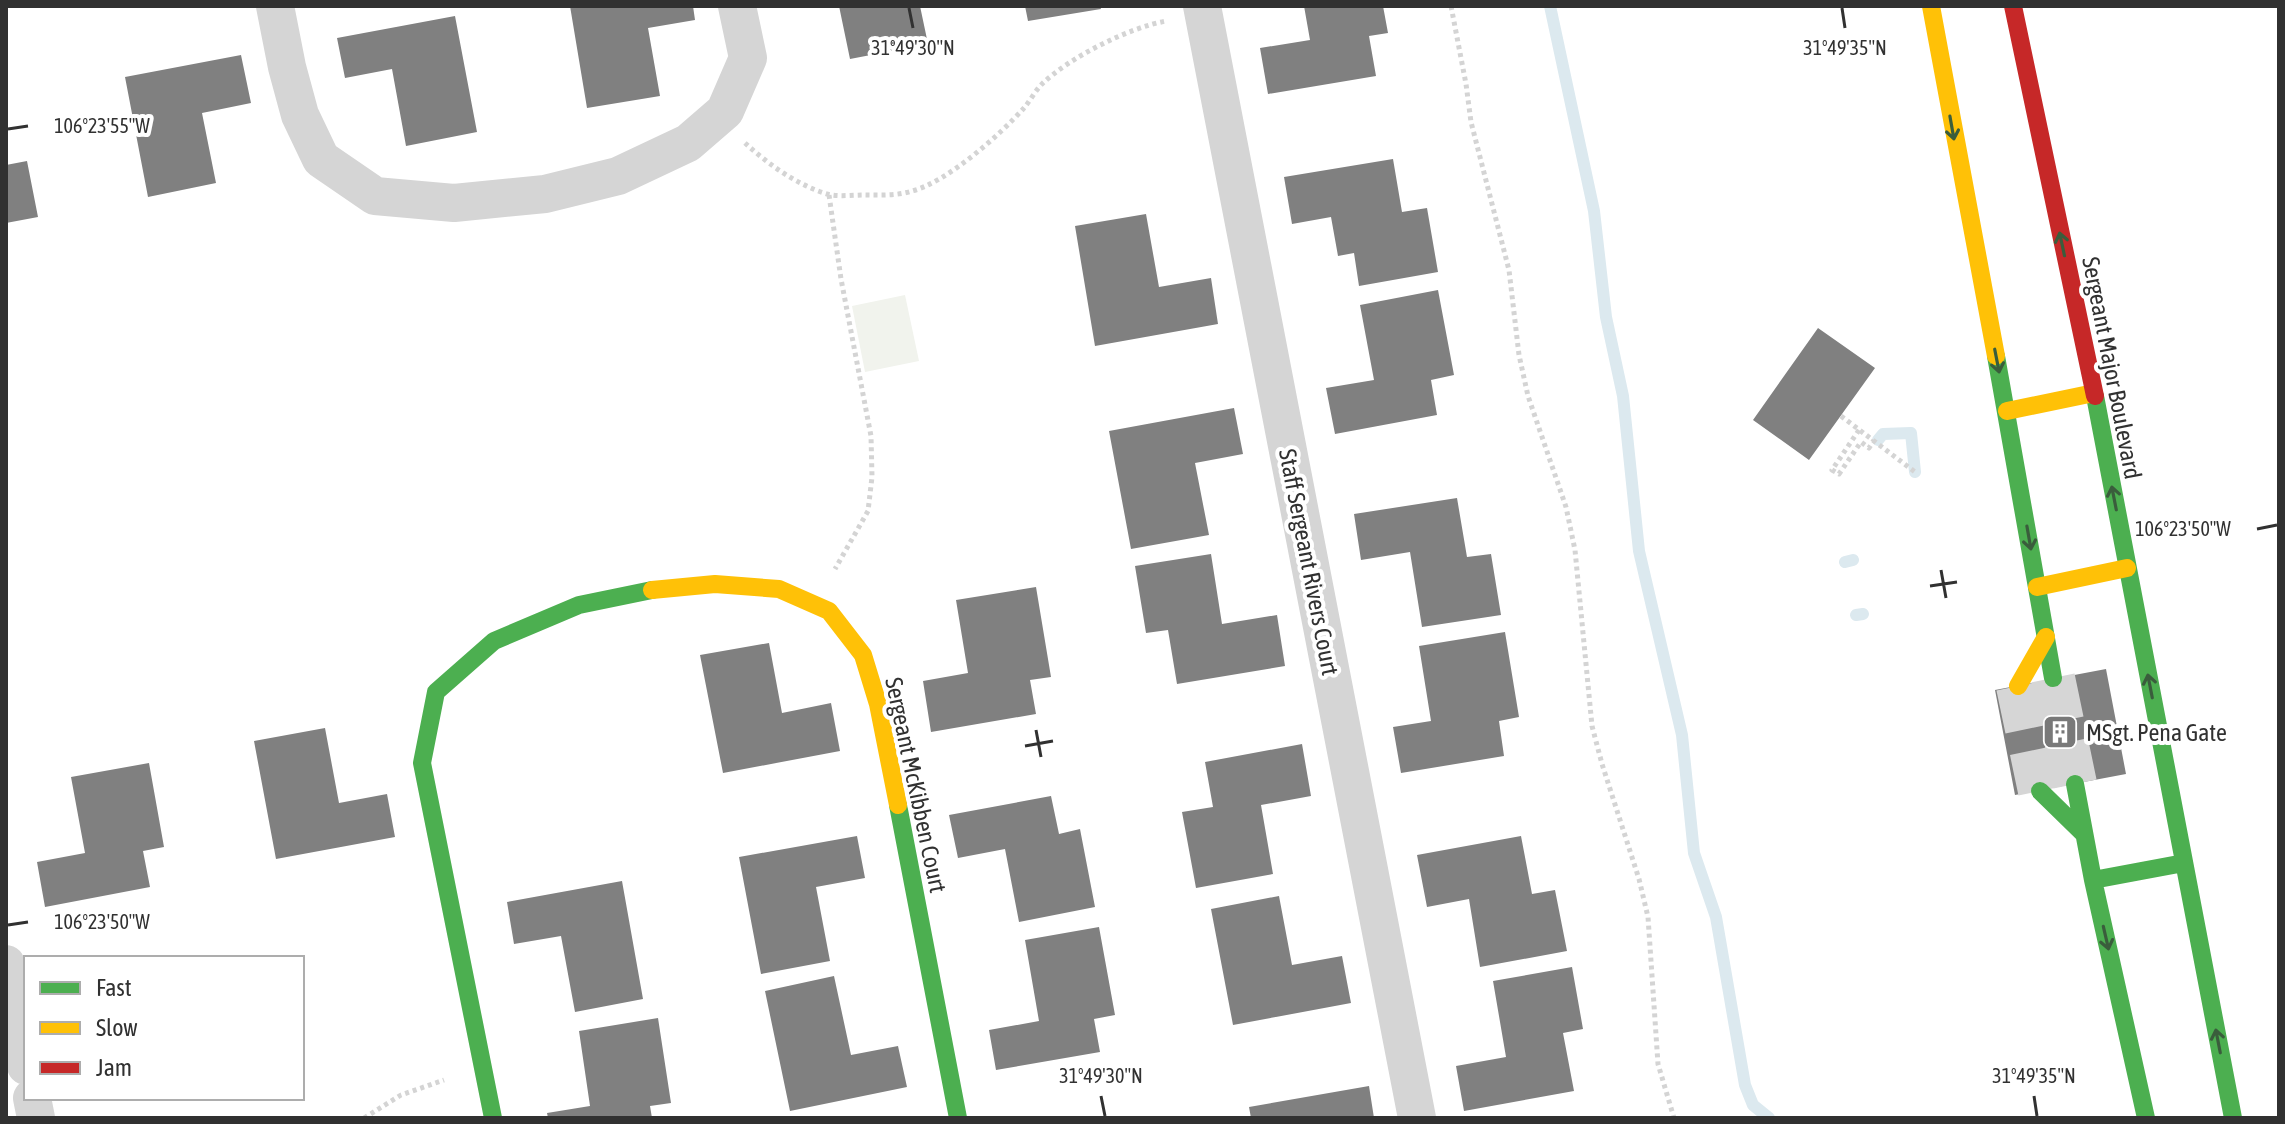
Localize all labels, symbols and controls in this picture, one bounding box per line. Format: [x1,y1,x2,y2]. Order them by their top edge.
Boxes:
text: 31°49'30"N [871,36,955,59]
text: 31°49'35"N [1803,36,1887,59]
text: 106°23'55"W [54,114,150,137]
one-way arrow [1946,115,1961,140]
one-way arrow [2054,231,2069,257]
street label: Sergeant Major Boulevard [2077,255,2147,481]
one-way arrow [1990,347,2005,373]
street label: Staff Sergeant Rivers Court [1274,447,1344,677]
one-way arrow [2106,486,2121,512]
text: 106°23'50"W [2135,517,2231,540]
one-way arrow [2022,525,2037,550]
one-way arrow [2142,674,2157,699]
street label: Sergeant McKibben Court [880,675,952,895]
building icon: MSgt. Pena Gate [2041,713,2079,751]
place label: MSgt. Pena Gate [2086,719,2227,746]
text: 106°23'50"W [54,910,150,933]
one-way arrow [2100,924,2115,950]
legend [24,956,304,1100]
text: Fast [96,974,132,1001]
text: Slow [96,1014,138,1041]
one-way arrow [2210,1029,2225,1055]
text: Jam [96,1054,132,1081]
text: 31°49'30"N [1059,1064,1143,1087]
text: 31°49'35"N [1992,1064,2076,1087]

